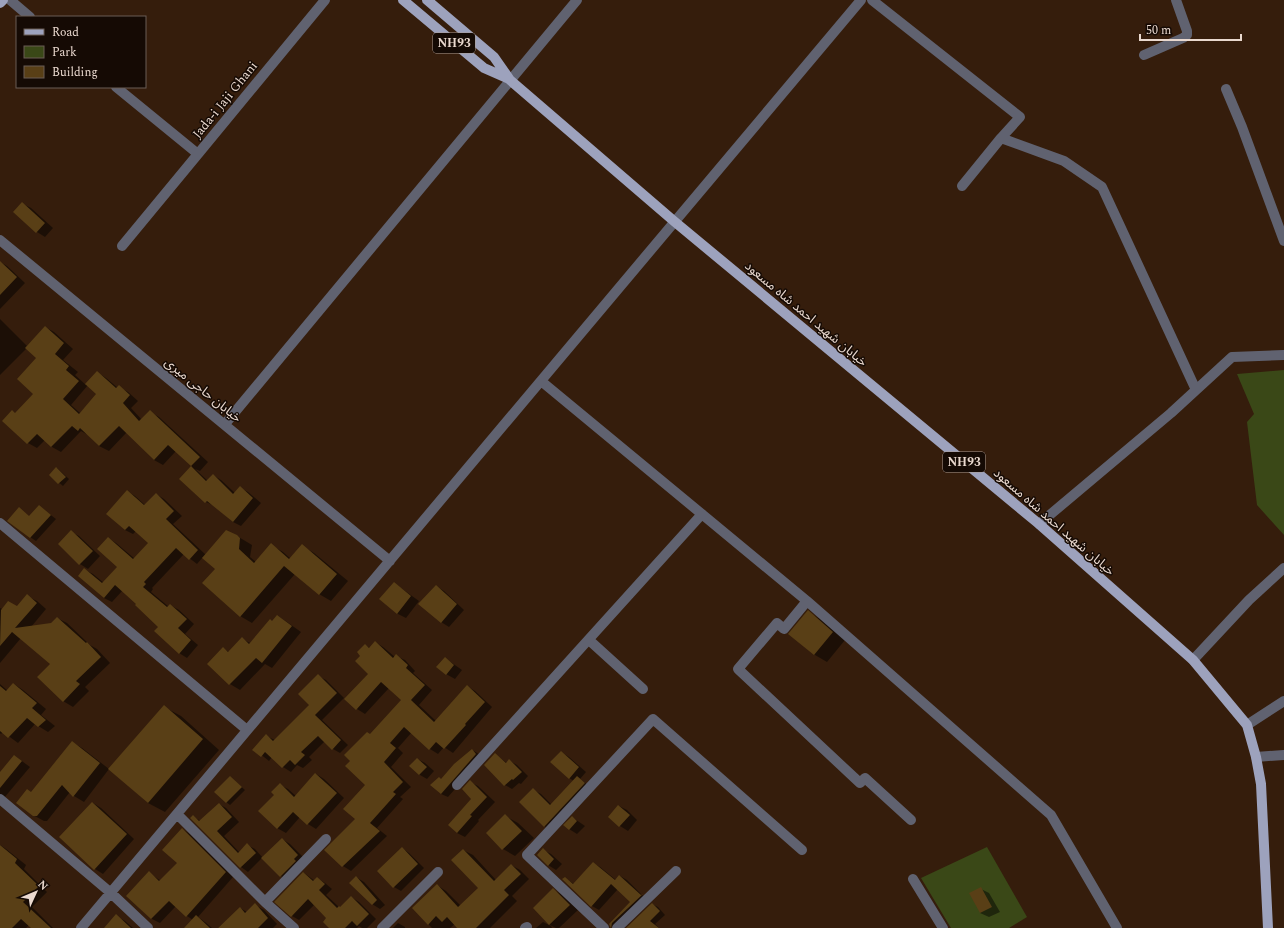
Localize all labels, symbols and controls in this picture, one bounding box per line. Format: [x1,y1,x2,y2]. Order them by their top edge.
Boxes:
legend [16,16,146,88]
scale bar [1140,16,1241,42]
text: 50 m [1146,21,1171,40]
text: Road [52,23,79,42]
road number: NH93 [433,33,475,53]
text: Park [52,43,77,62]
street label: Jada-i Jaji Ghani [188,57,262,143]
text: Building [52,63,98,82]
street label: خیابان شهید احمد شاه مسعود [740,256,872,372]
street label: خیابان حاجی میری [160,353,246,428]
road number: NH93 [943,452,985,472]
street label: خیابان شهید احمد شاه مسعود [989,463,1119,581]
north arrow [16,872,56,912]
text: N [34,876,52,895]

